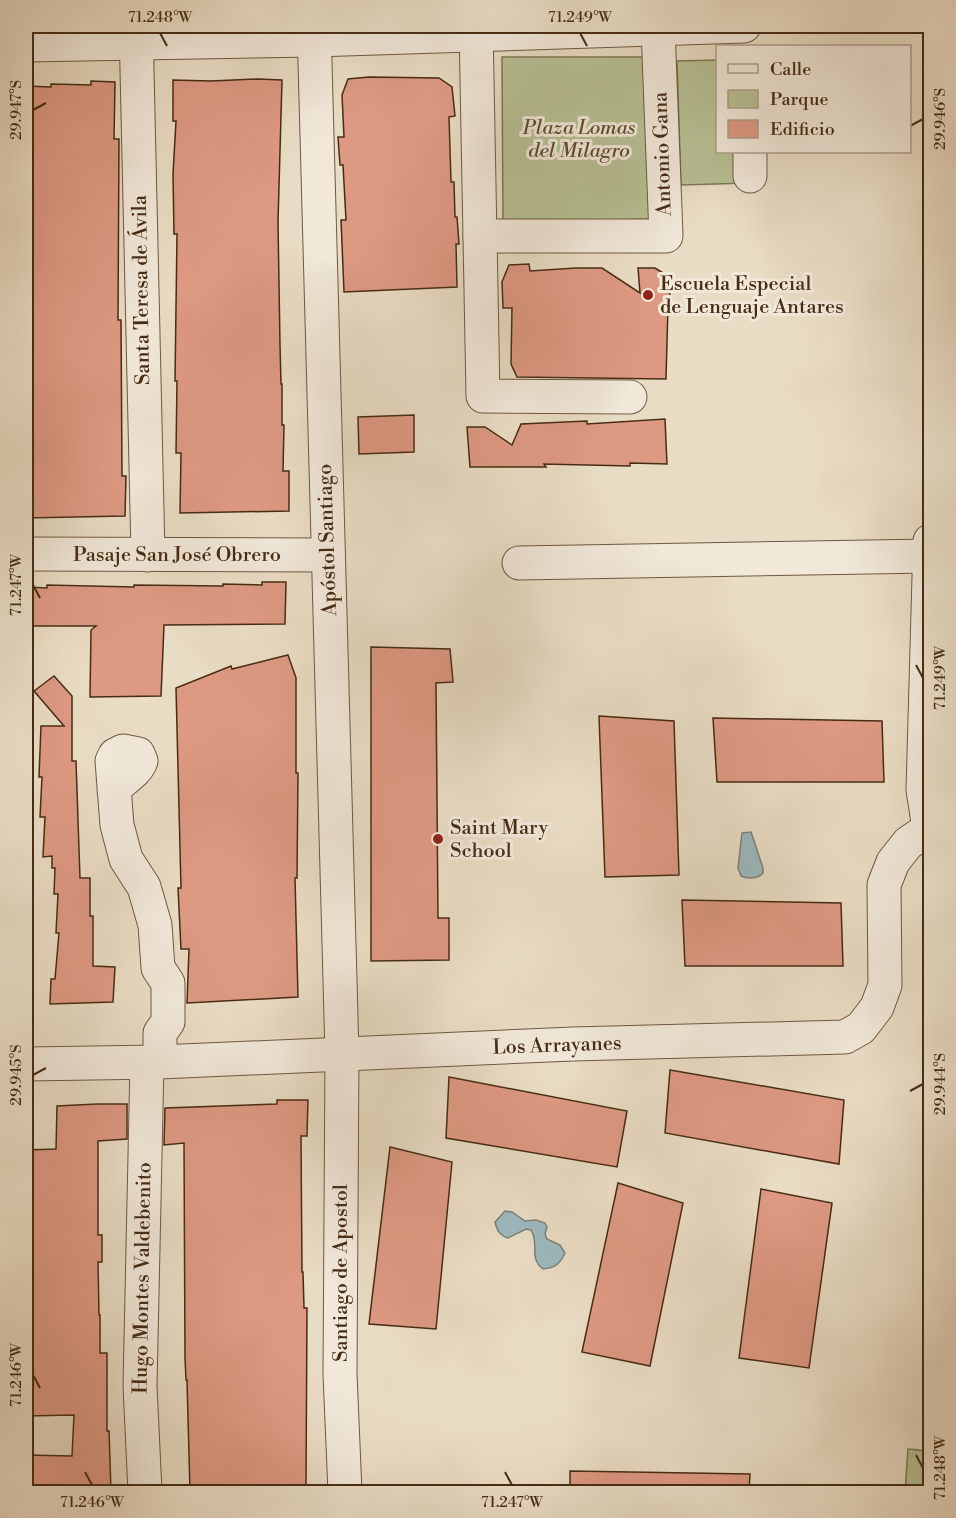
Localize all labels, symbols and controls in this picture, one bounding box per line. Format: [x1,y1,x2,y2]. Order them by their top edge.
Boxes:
text: 71.248°W [128,8,192,27]
text: 71.249°W [548,8,612,27]
legend [716,45,911,153]
text: Calle [770,58,811,81]
text: 29.947°S [7,80,26,140]
text: Parque [770,88,829,111]
text: 29.946°S [931,88,950,150]
street label: Antonio Gana [648,90,678,218]
park label: Plaza Lomas del Milagro [522,116,636,164]
text: Edificio [770,118,835,141]
street label: Santa Teresa de Ávila [127,194,156,385]
place label: Escuela Especial de Lenguaje Antares [660,272,844,320]
marker: Escuela Especial de Lenguaje Antares [641,288,655,302]
street label: Apóstol Santiago [313,463,343,618]
street label: Pasaje San José Obrero [73,543,281,568]
text: 71.247°W [7,554,26,616]
text: 71.249°W [931,646,950,710]
place label: Saint Mary School [450,816,548,864]
marker: Saint Mary School [431,832,445,846]
street label: Los Arrayanes [492,1031,622,1061]
text: 29.945°S [7,1044,26,1106]
text: 29.944°S [931,1053,950,1115]
street label: Hugo Montes Valdebenito [128,1162,158,1394]
street label: Santiago de Apostol [329,1184,354,1362]
text: 71.246°W [7,1343,26,1407]
text: 71.248°W [931,1436,950,1500]
text: 71.246°W [60,1493,124,1512]
text: 71.247°W [481,1493,543,1512]

